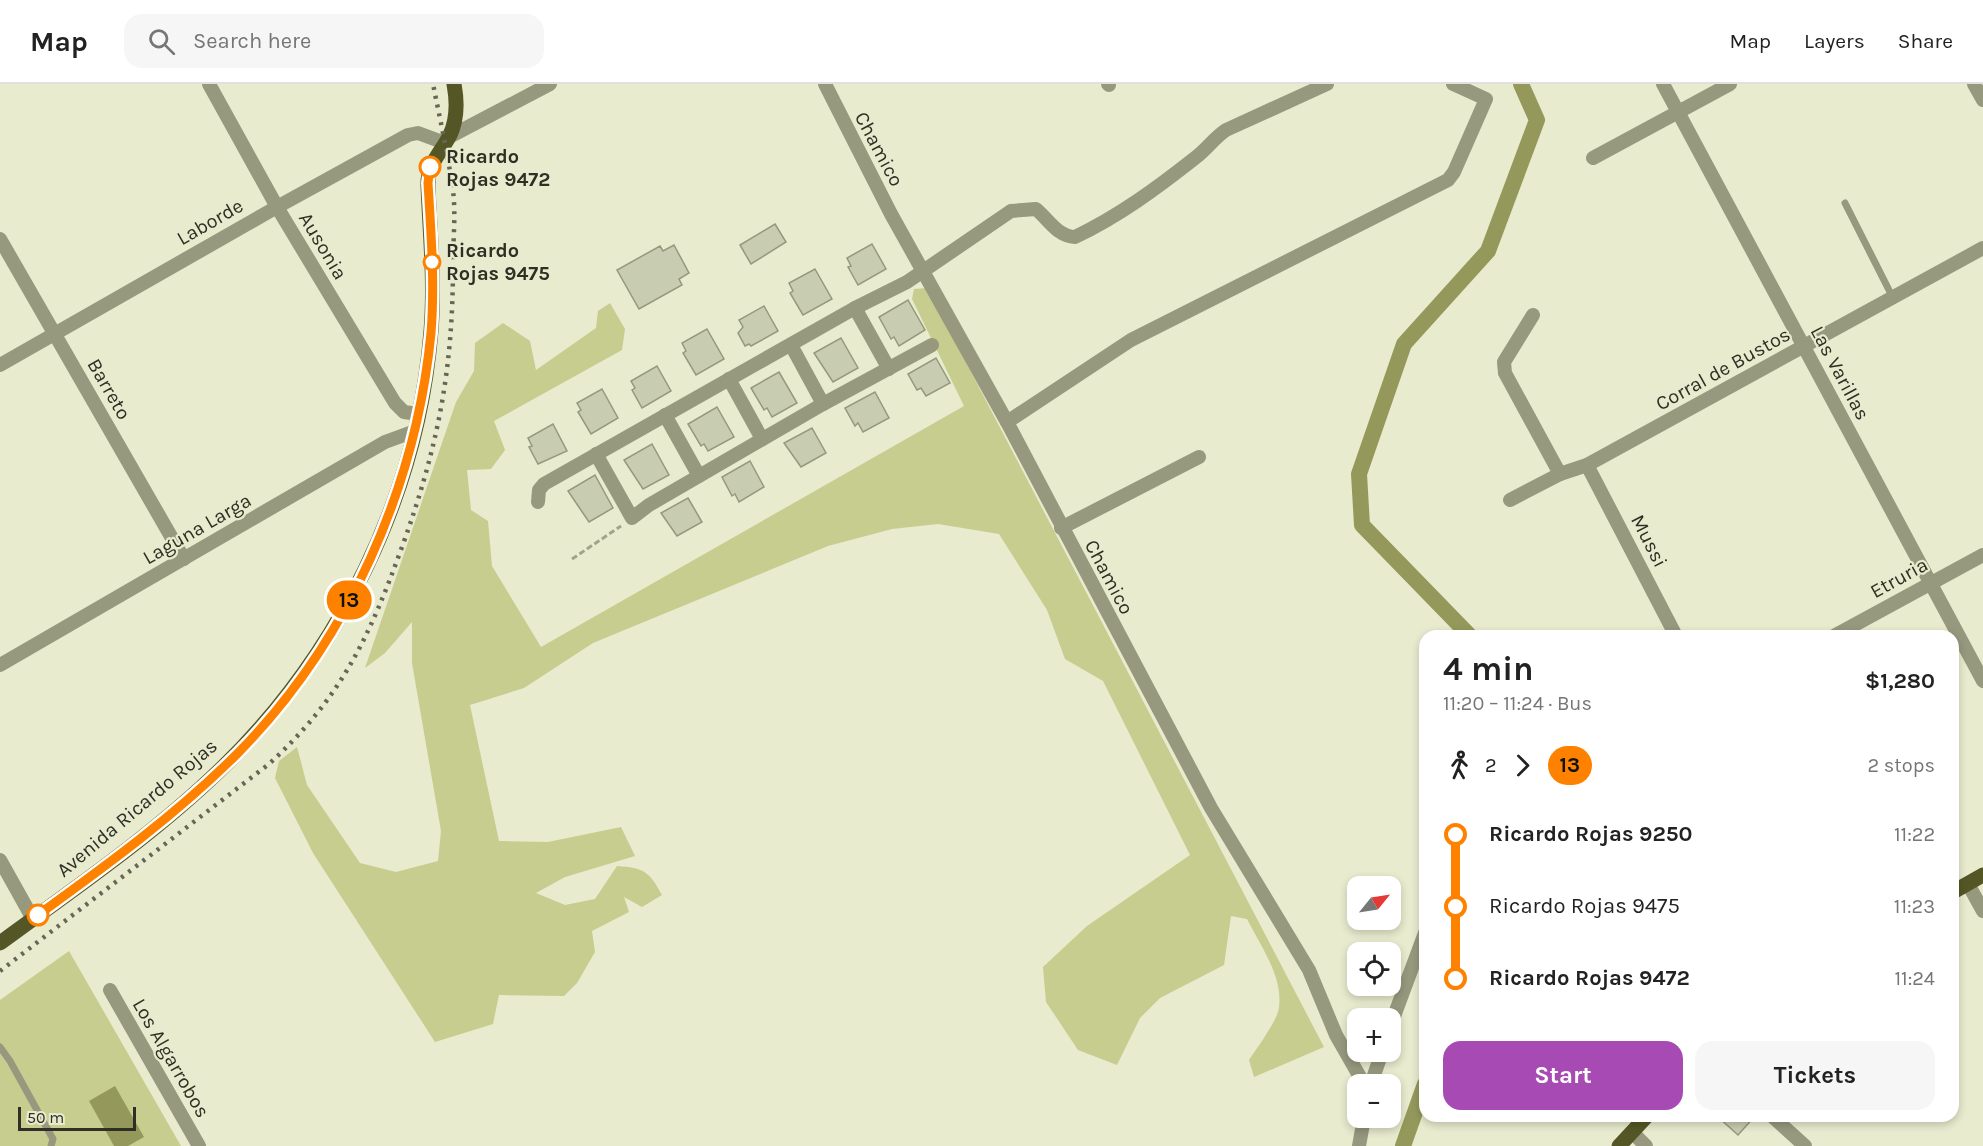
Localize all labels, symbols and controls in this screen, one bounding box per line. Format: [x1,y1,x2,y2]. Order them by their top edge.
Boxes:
search box [124,14,544,68]
text: Map [30,25,88,58]
icon: search [145,25,178,58]
text: Search here [193,28,311,54]
text: Map [1729,29,1771,53]
text: Layers [1804,29,1865,53]
text: Share [1898,29,1953,53]
street label: Chamico [850,108,908,190]
place label: Ricardo Rojas 9472 [446,145,550,191]
marker: Ricardo Rojas 9472 [419,156,441,178]
street label: Laborde [173,194,247,250]
street label: Ausonia [294,208,352,284]
place label: Ricardo Rojas 9475 [446,239,550,285]
marker: Ricardo Rojas 9475 [423,253,441,271]
street label: Las Varillas [1806,322,1874,424]
street label: Corral de Bustos [1652,323,1794,415]
street label: Barreto [82,354,136,424]
street label: Laguna Larga [139,489,255,569]
street label: Mussi [1626,511,1672,571]
street label: Chamico [1080,536,1138,618]
street label: Etruria [1866,553,1932,603]
line badge: 13 [322,580,376,620]
text: 13 [339,588,359,612]
text: 4 min [1443,650,1534,688]
text: $1,280 [1865,668,1935,694]
text: 11:20 – 11:24 · Bus [1443,692,1592,715]
street label: Avenida Ricardo Rojas [52,734,222,882]
icon: walk [1443,749,1476,782]
icon: forward [1506,749,1539,782]
text: 13 [1560,753,1580,777]
text: 2 [1485,754,1497,777]
text: 2 stops [1868,754,1935,777]
text: Ricardo Rojas 9250 [1489,821,1693,847]
text: 11:22 [1894,823,1935,846]
north arrow [1347,876,1401,930]
map controls [1347,876,1401,1128]
text: Ricardo Rojas 9475 [1489,893,1680,919]
text: 11:23 [1894,895,1935,918]
unlabelled marker [27,904,49,926]
button: locate [1347,942,1401,996]
text: Ricardo Rojas 9472 [1489,965,1690,991]
text: 11:24 [1894,967,1935,990]
street label: Los Algarrobos [128,994,214,1122]
button: + [1347,1008,1401,1062]
button: Start [1443,1041,1683,1110]
button: Tickets [1695,1041,1935,1110]
button: − [1347,1074,1401,1128]
scale bar [18,1104,136,1132]
text: 50 m [27,1108,64,1127]

